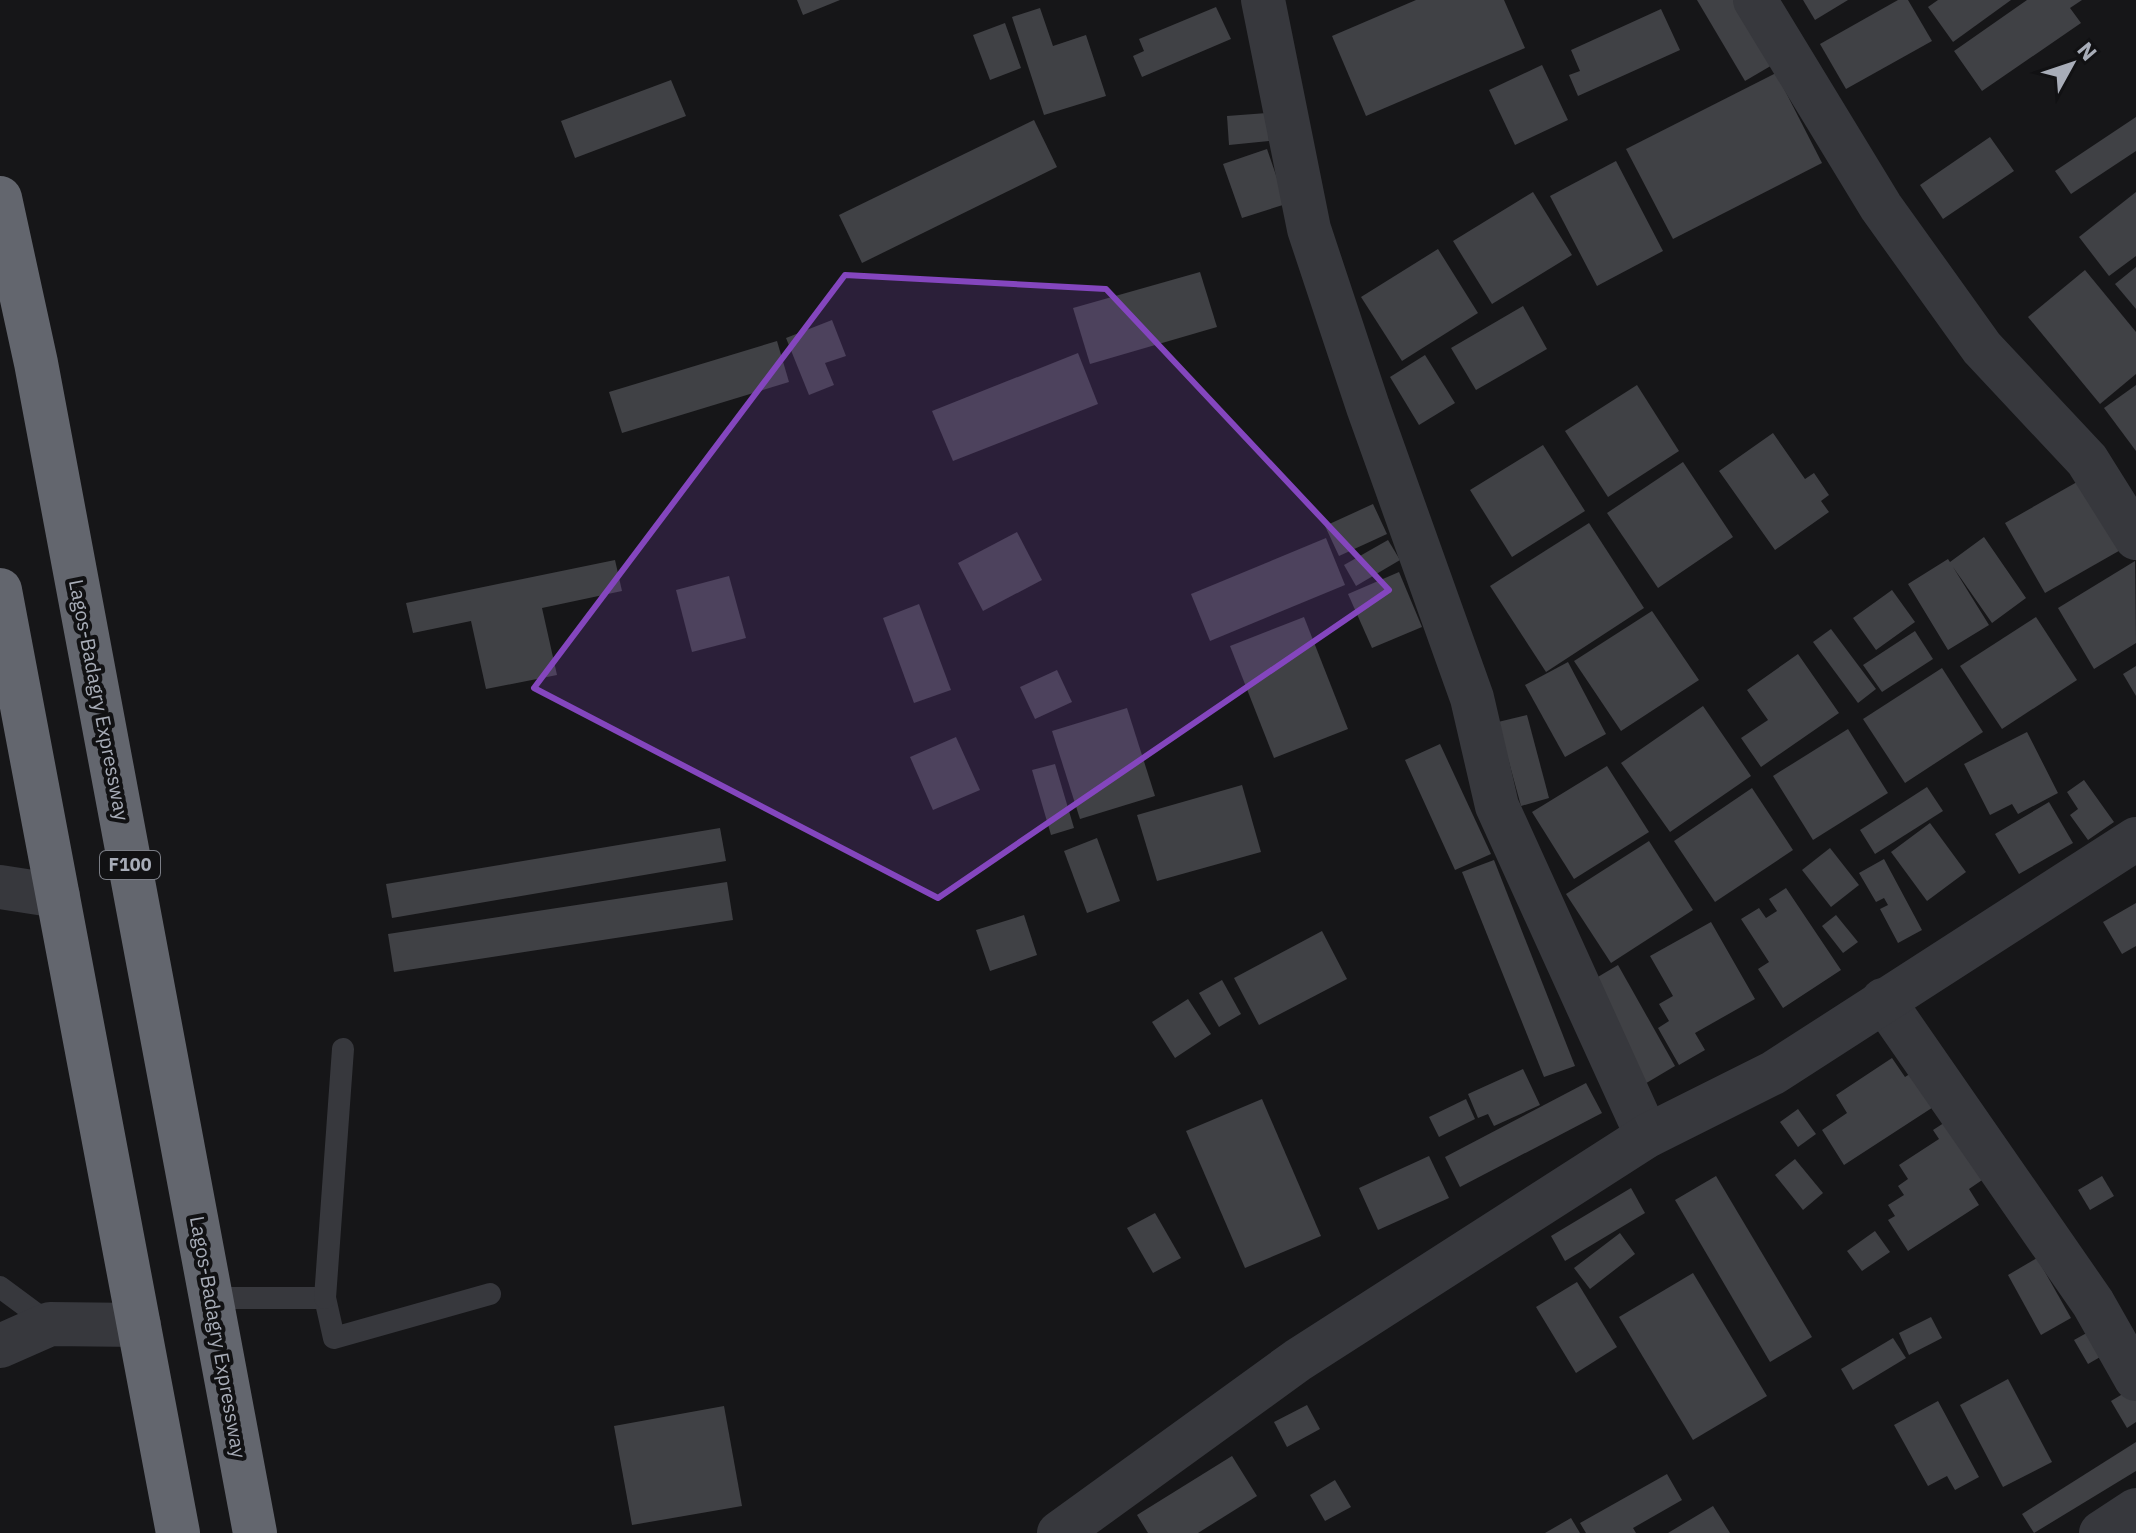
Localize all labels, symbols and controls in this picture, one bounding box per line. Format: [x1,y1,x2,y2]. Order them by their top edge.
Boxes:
north arrow [2032,24,2112,104]
text: N [2071,35,2104,66]
street label: Lagos-Badagry Expressway [63,577,136,823]
road number: F100 [100,851,160,879]
street label: Lagos-Badagry Expressway [184,1214,253,1460]

